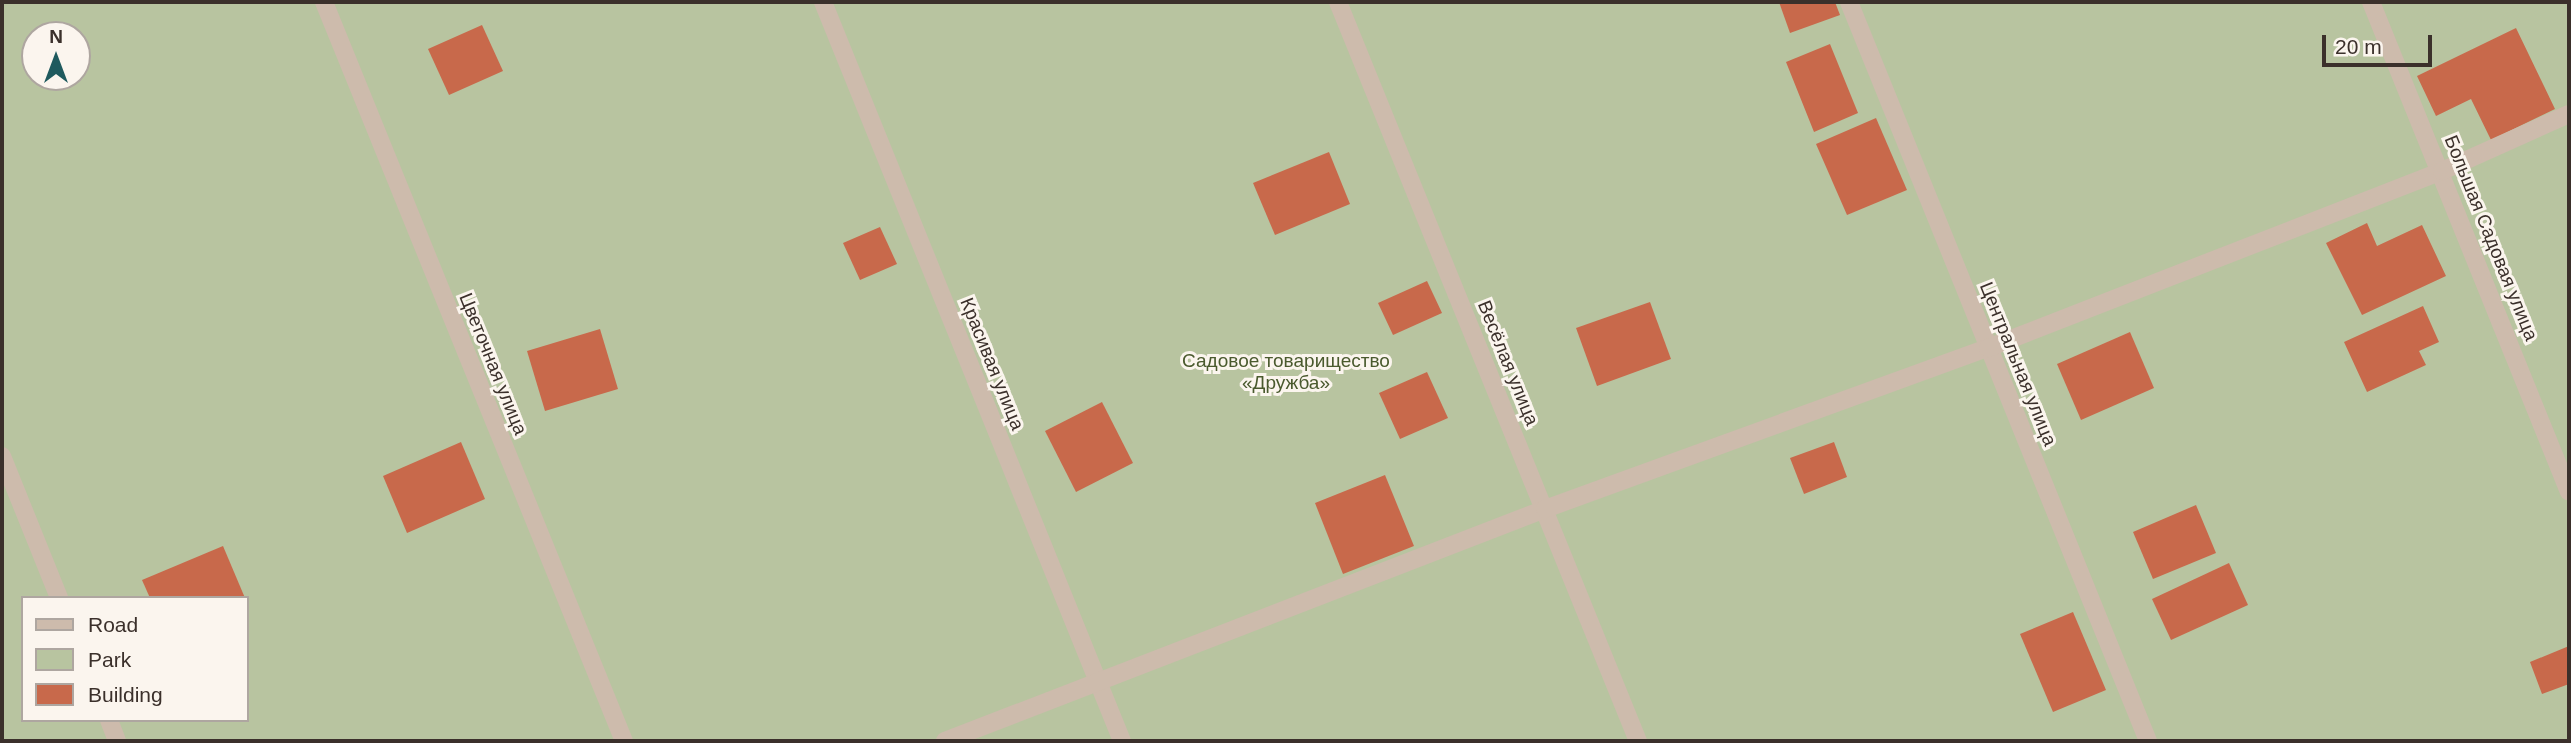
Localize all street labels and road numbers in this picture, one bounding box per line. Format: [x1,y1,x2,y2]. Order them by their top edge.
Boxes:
street label: Большая Садовая улица [2439,132,2543,344]
street label: Центральная улица [1975,279,2061,449]
street label: Цветочная улица [454,290,532,438]
street label: Красивая улица [955,295,1029,433]
street label: Весёлая улица [1473,297,1543,429]

